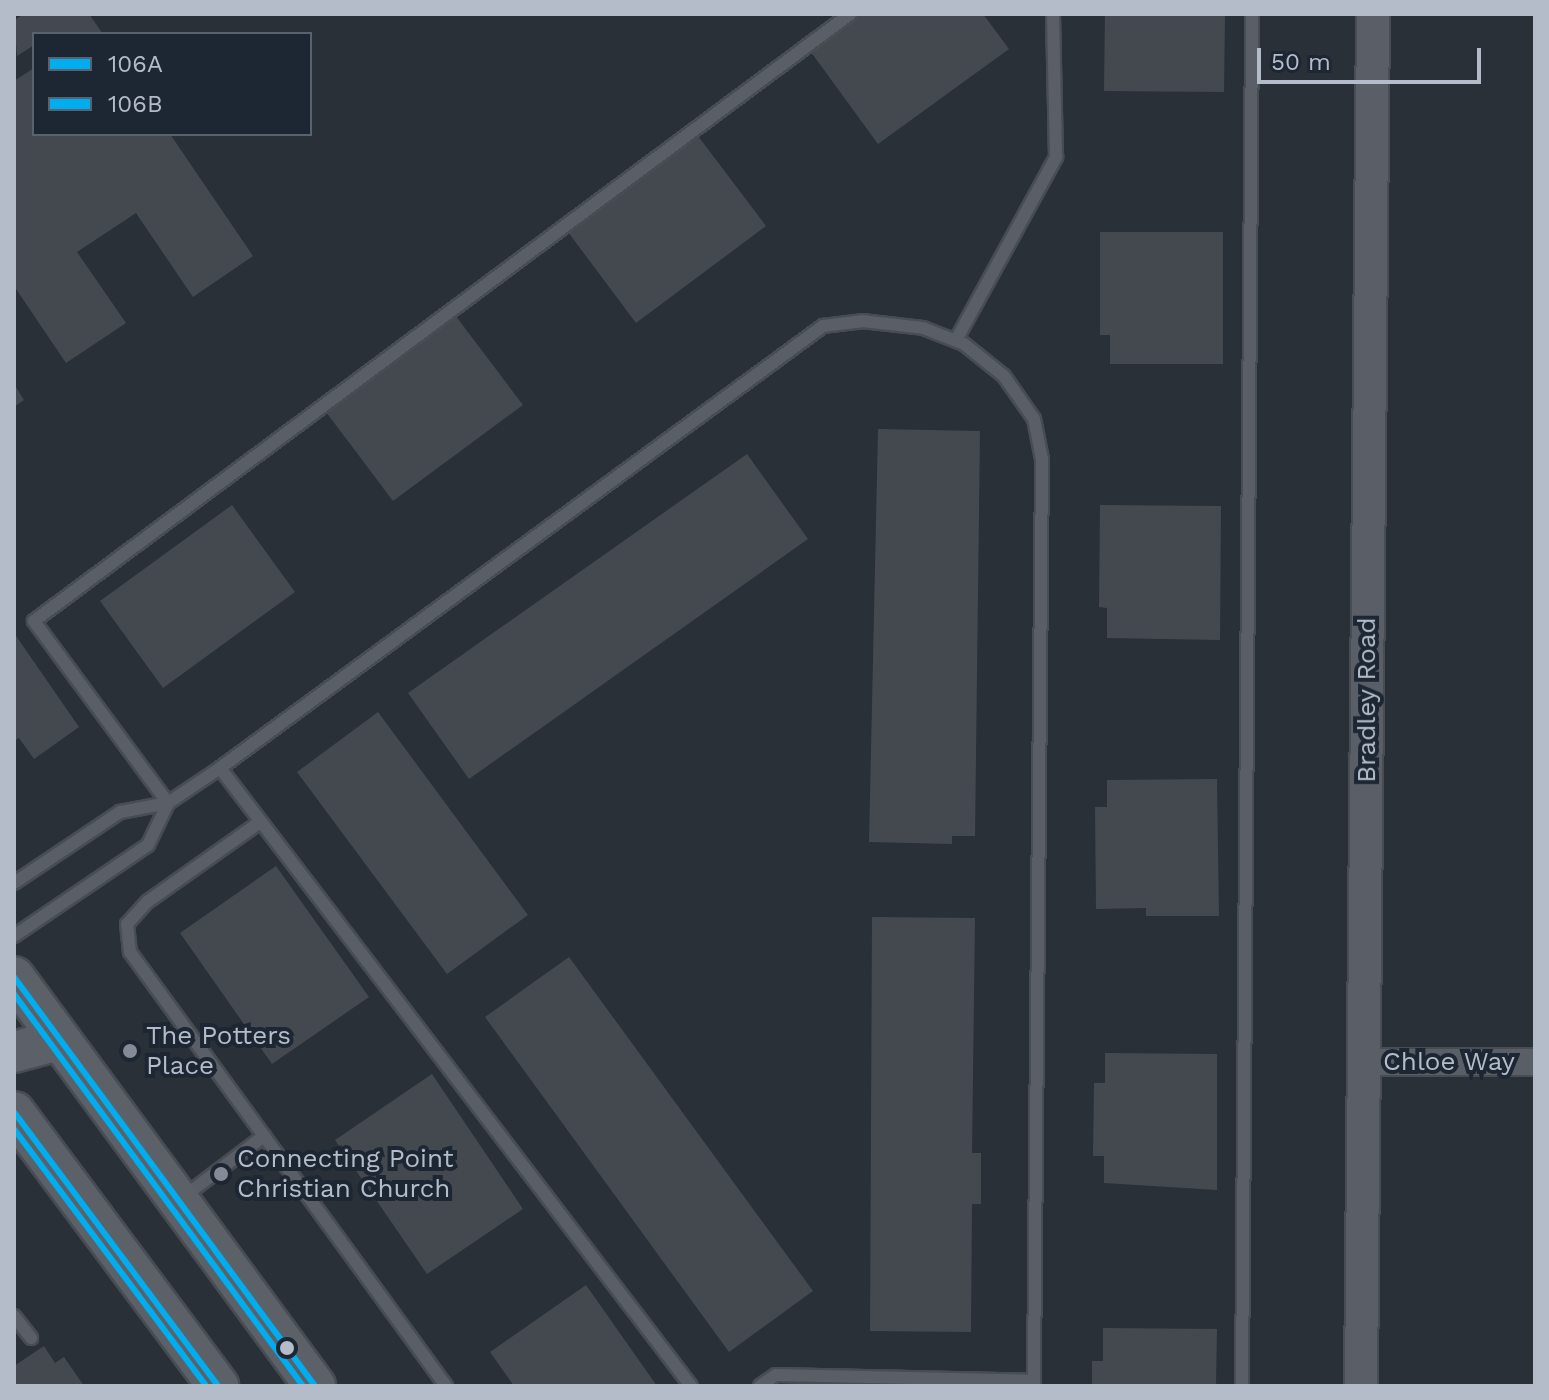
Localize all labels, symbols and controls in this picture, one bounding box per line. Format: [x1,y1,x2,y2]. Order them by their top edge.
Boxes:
legend [32,32,312,136]
scale bar [1261,32,1485,82]
text: 50 m [1271,48,1331,76]
text: 106A [108,50,163,78]
text: 106B [108,90,163,118]
street label: Bradley Road [1351,617,1383,783]
place label: The Potters Place [146,1020,291,1082]
marker: The Potters Place [121,1042,139,1060]
street label: Chloe Way [1383,1046,1515,1078]
place label: Connecting Point Christian Church [237,1143,454,1204]
marker: Connecting Point Christian Church [212,1165,230,1183]
unlabelled marker [279,1340,295,1356]

